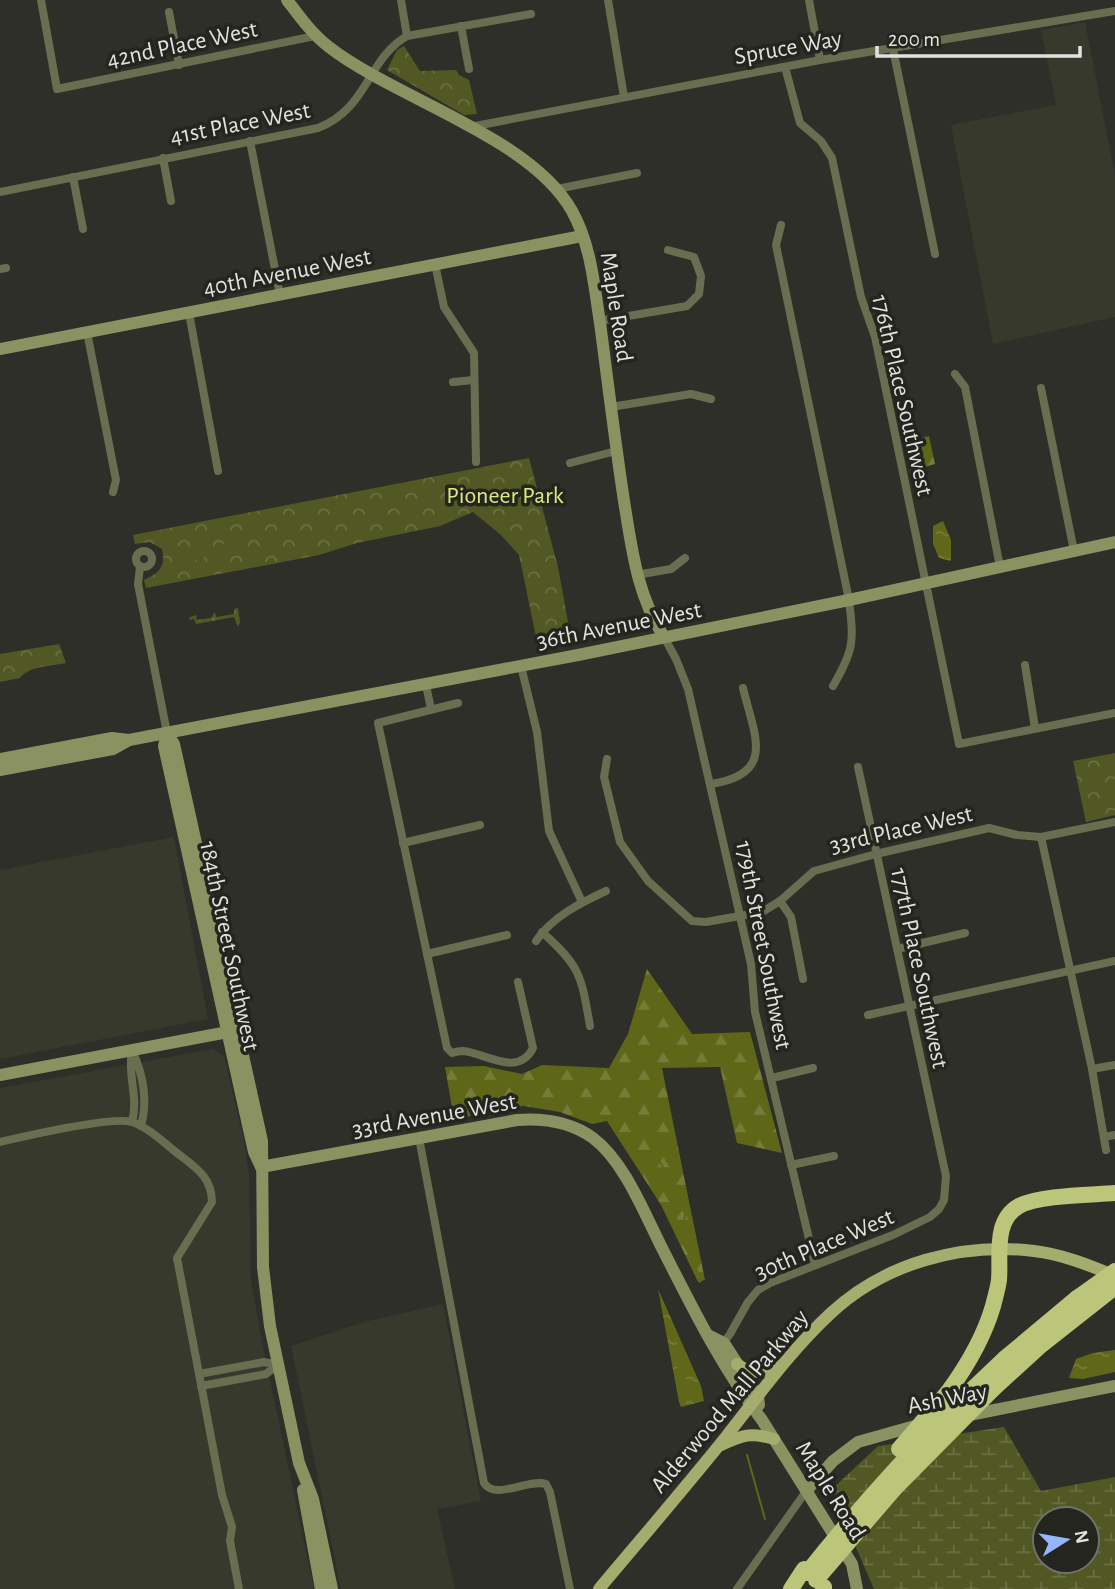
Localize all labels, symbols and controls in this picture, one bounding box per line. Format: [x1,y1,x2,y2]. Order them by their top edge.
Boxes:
scale bar [877,14,1080,58]
street label: 42nd Place West [105,17,260,73]
street label: Spruce Way [733,27,844,69]
text: 200 m [888,29,940,50]
street label: 41st Place West [168,99,313,149]
street label: 40th Avenue West [201,245,373,301]
street label: Maple Road [596,251,637,364]
street label: 176th Place Southwest [867,292,937,498]
park label: Pioneer Park [446,484,564,508]
street label: 36th Avenue West [535,598,704,654]
street label: 33rd Place West [828,802,975,858]
street label: 184th Street Southwest [195,839,263,1054]
street label: 179th Street Southwest [731,839,795,1052]
street label: 177th Place Southwest [886,866,952,1071]
street label: 33rd Avenue West [350,1090,518,1142]
street label: 30th Place West [751,1205,898,1285]
street label: Alderwood Mall Parkway [646,1305,813,1498]
street label: Ash Way [905,1380,989,1418]
street label: Maple Road [791,1437,870,1544]
north arrow [1031,1505,1101,1575]
text: N [1071,1529,1092,1545]

